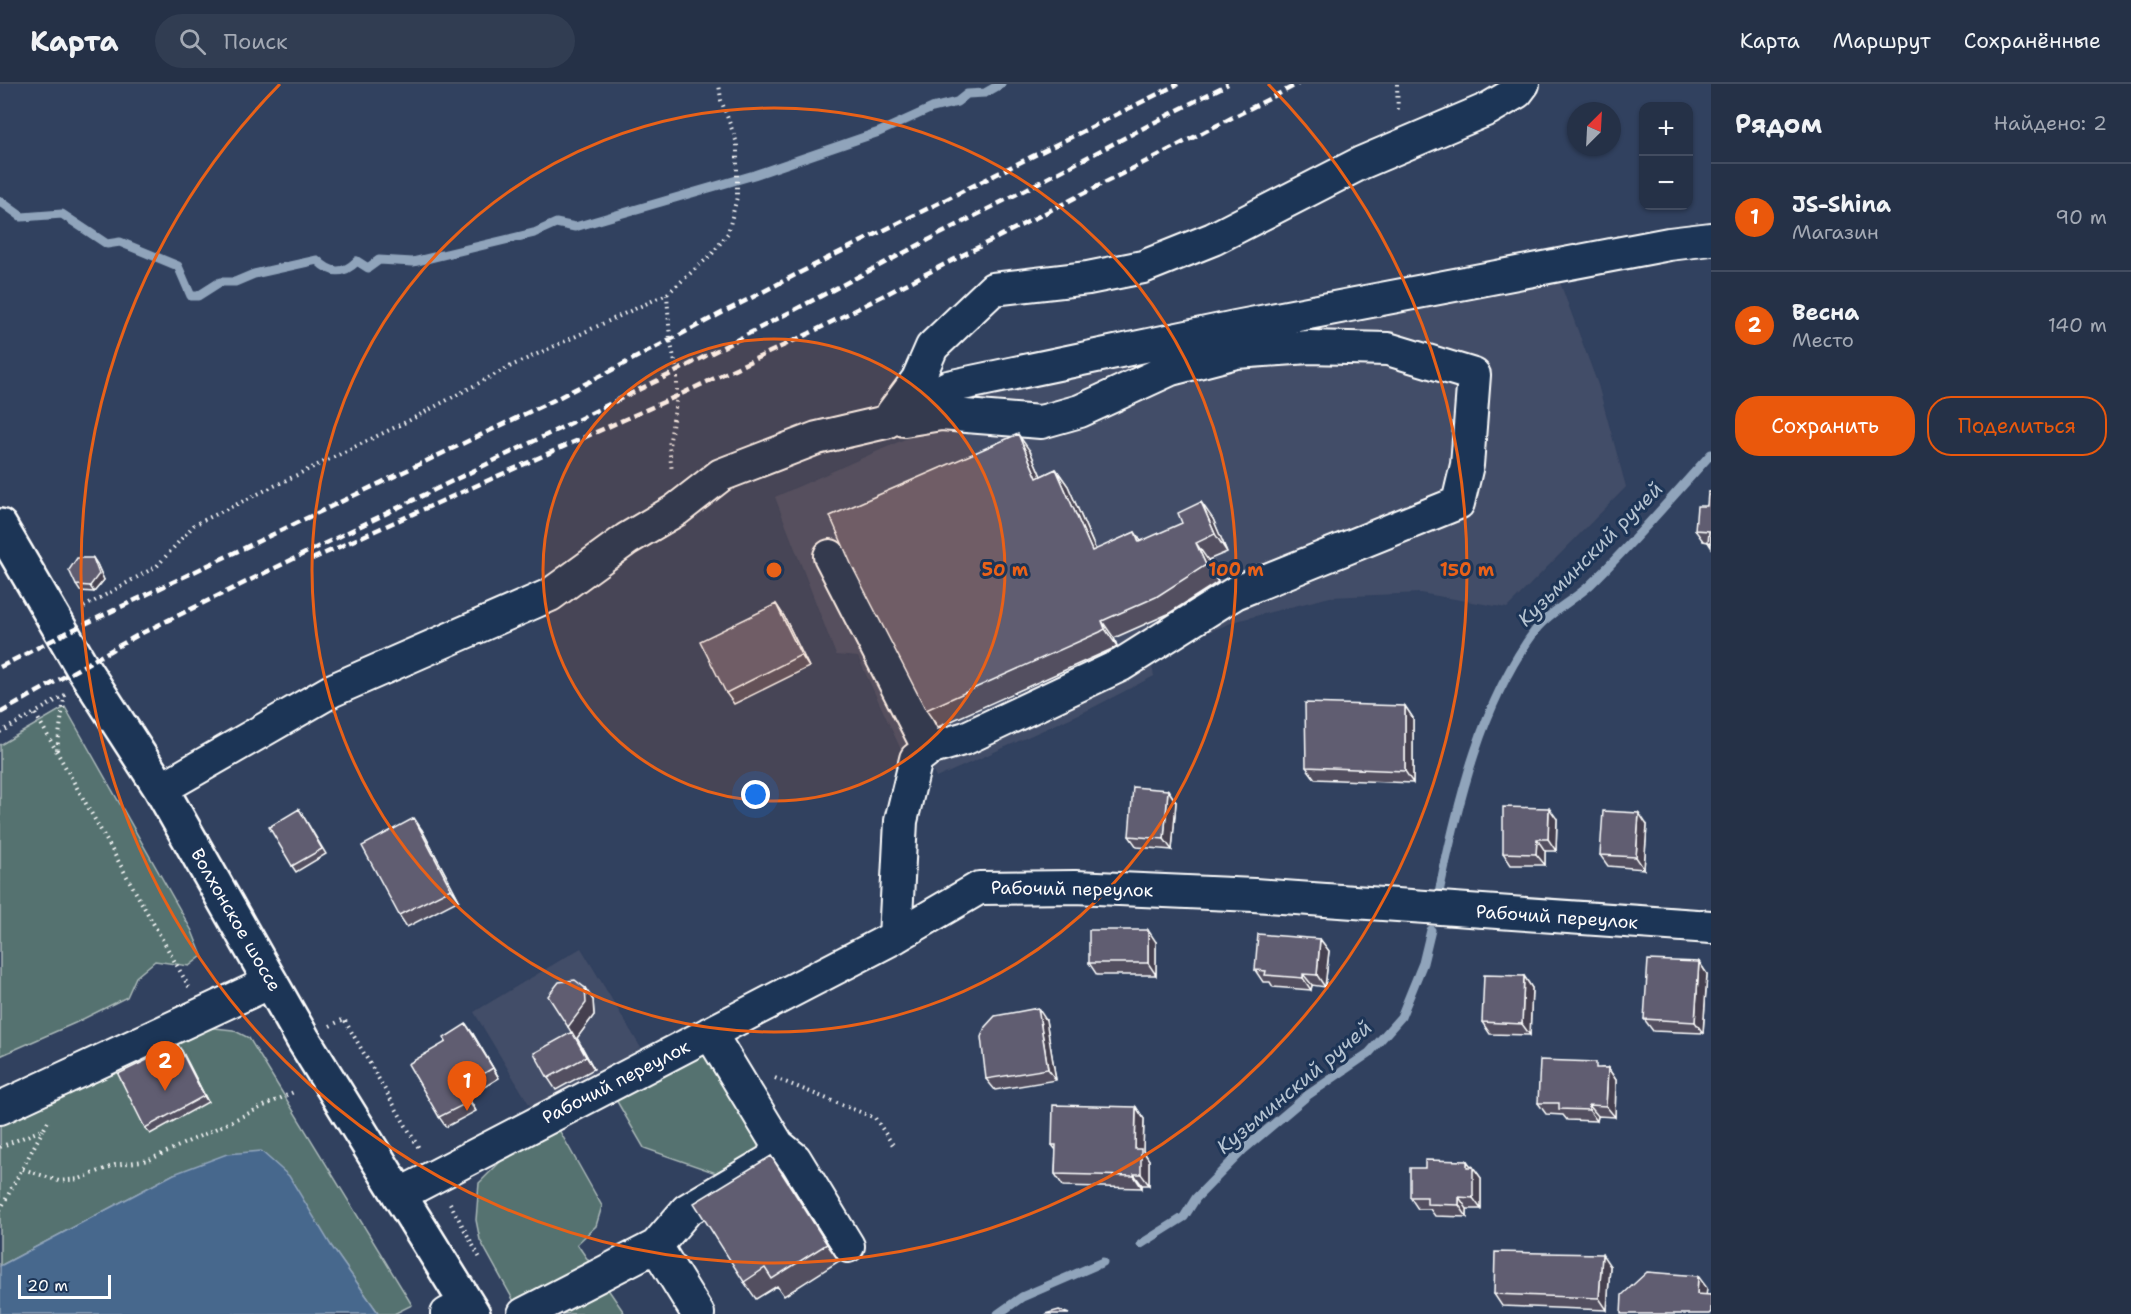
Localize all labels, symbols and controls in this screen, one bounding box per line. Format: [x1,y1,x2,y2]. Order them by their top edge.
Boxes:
search box [155,14,575,68]
text: Карта [30,22,119,60]
icon: search [176,25,209,58]
text: Поиск [224,27,288,56]
text: Карта [1740,27,1800,55]
text: Маршрут [1833,27,1931,55]
text: Сохранённые [1964,27,2101,55]
north arrow [1567,102,1621,156]
map controls [1639,102,1693,210]
button: + [1639,102,1693,156]
text: Рядом [1735,106,1822,141]
text: Найдено: 2 [1994,110,2107,136]
button: − [1639,156,1693,210]
text: JS-Shina [1792,190,1891,219]
text: 1 [1750,204,1759,230]
text: 90 m [2055,204,2107,230]
text: Магазин [1792,219,1879,245]
text: Весна [1792,298,1859,327]
text: 2 [1748,312,1762,338]
text: 140 m [2048,312,2107,338]
text: Место [1792,327,1854,353]
button: Сохранить [1735,396,1915,456]
button: Поделиться [1927,396,2107,456]
water label: Кузьминский ручей [1512,476,1668,632]
text: 50 m [982,558,1029,582]
text: 100 m [1208,558,1264,582]
text: 150 m [1440,558,1495,582]
centre of rings [764,560,784,580]
your location [741,780,770,809]
street label: Волхонское шоссе [185,844,287,996]
street label: Рабочий переулок [991,876,1154,902]
street label: Рабочий переулок [1475,899,1639,935]
water label: Кузьминский ручей [1211,1014,1377,1160]
street label: Рабочий переулок [538,1034,694,1130]
pin: 2 [146,1042,184,1091]
pin: 1 [448,1062,486,1111]
scale bar [18,1272,111,1300]
text: 20 m [27,1275,68,1296]

